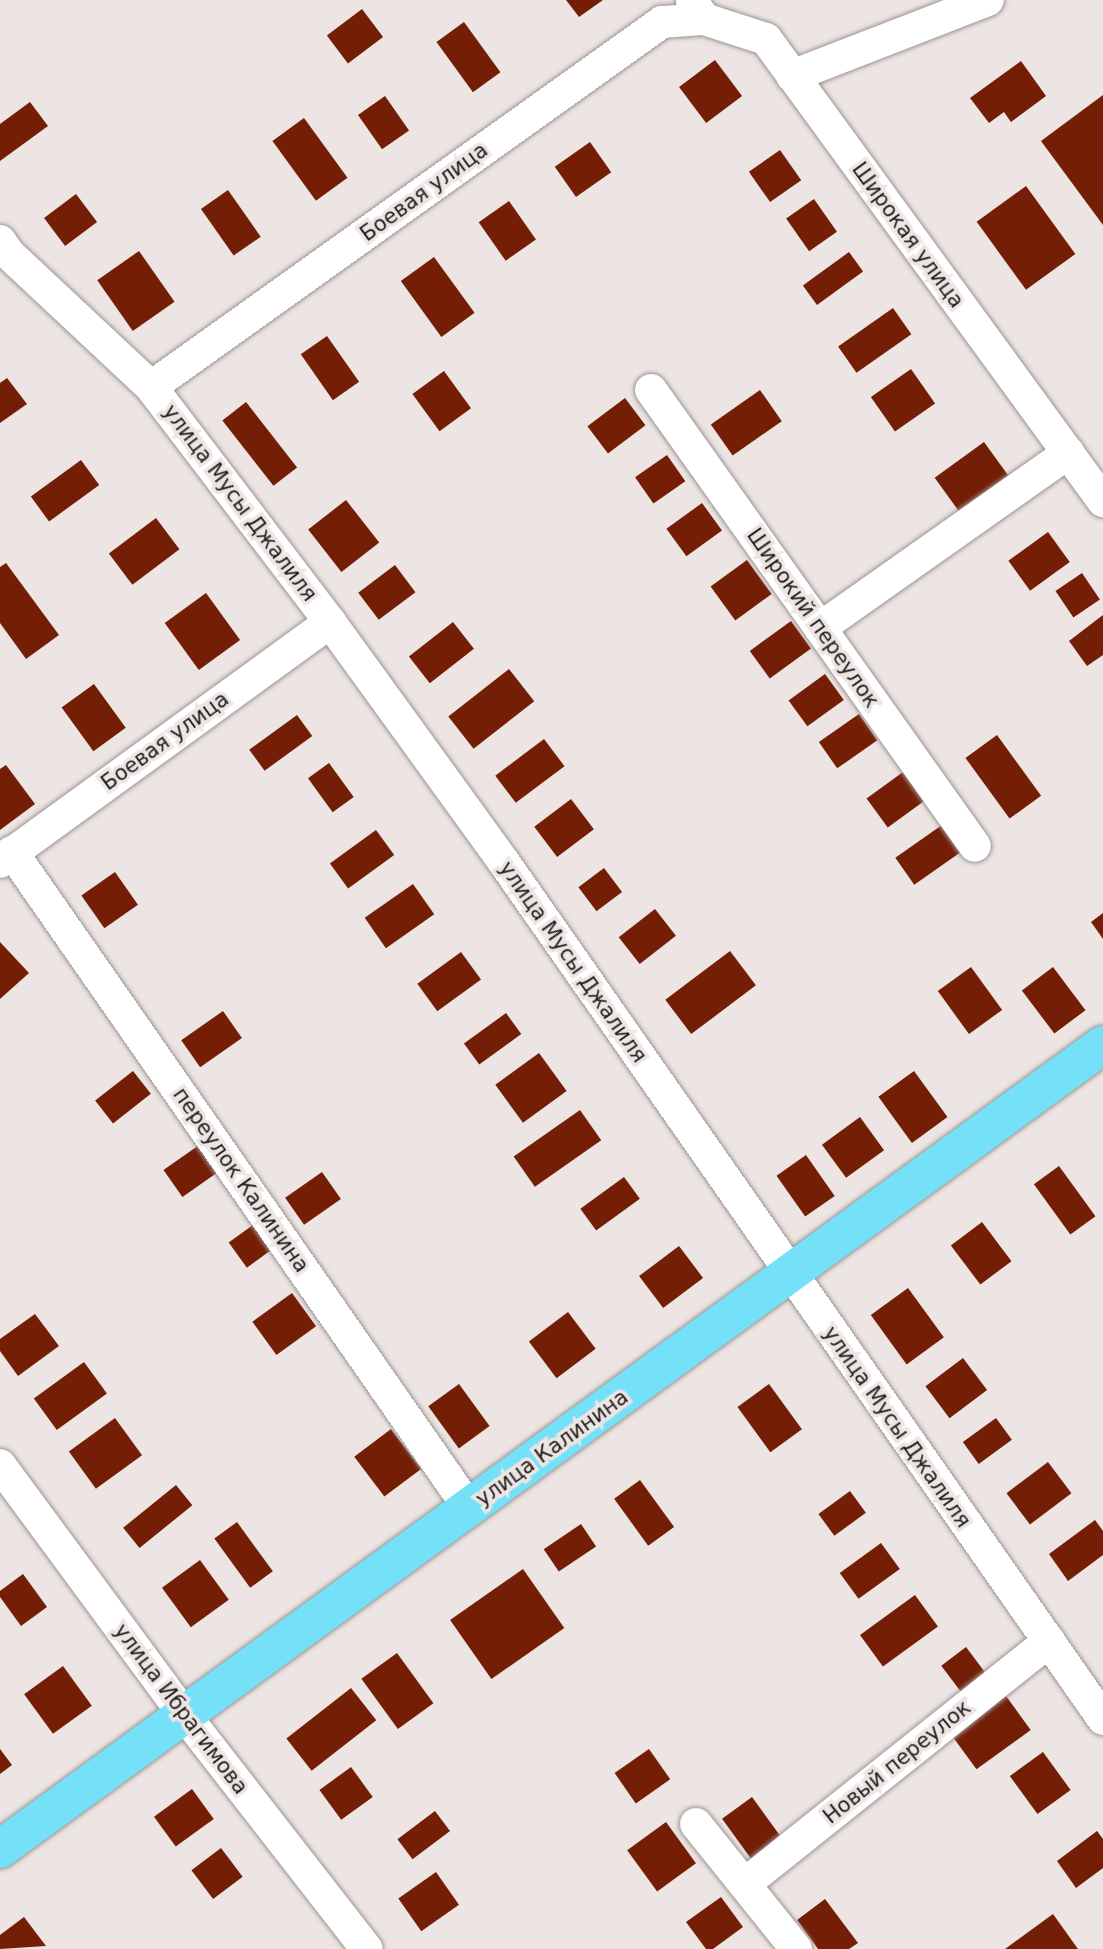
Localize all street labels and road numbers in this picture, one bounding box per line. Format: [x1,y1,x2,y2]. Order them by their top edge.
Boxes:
street label: Боевая улица [355,137,493,247]
street label: Широкая улица [847,157,969,313]
street label: улица Мусы Джалиля [158,400,322,606]
street label: Широкий переулок [742,523,884,713]
street label: Боевая улица [96,686,234,796]
street label: улица Мусы Джалиля [494,856,652,1068]
street label: переулок Калинина [168,1083,314,1277]
street label: улица Мусы Джалиля [818,1321,976,1533]
street label: улица Калинина [471,1384,633,1512]
street label: улица Ибрагимова [109,1619,253,1799]
street label: Новый переулок [818,1695,976,1829]

